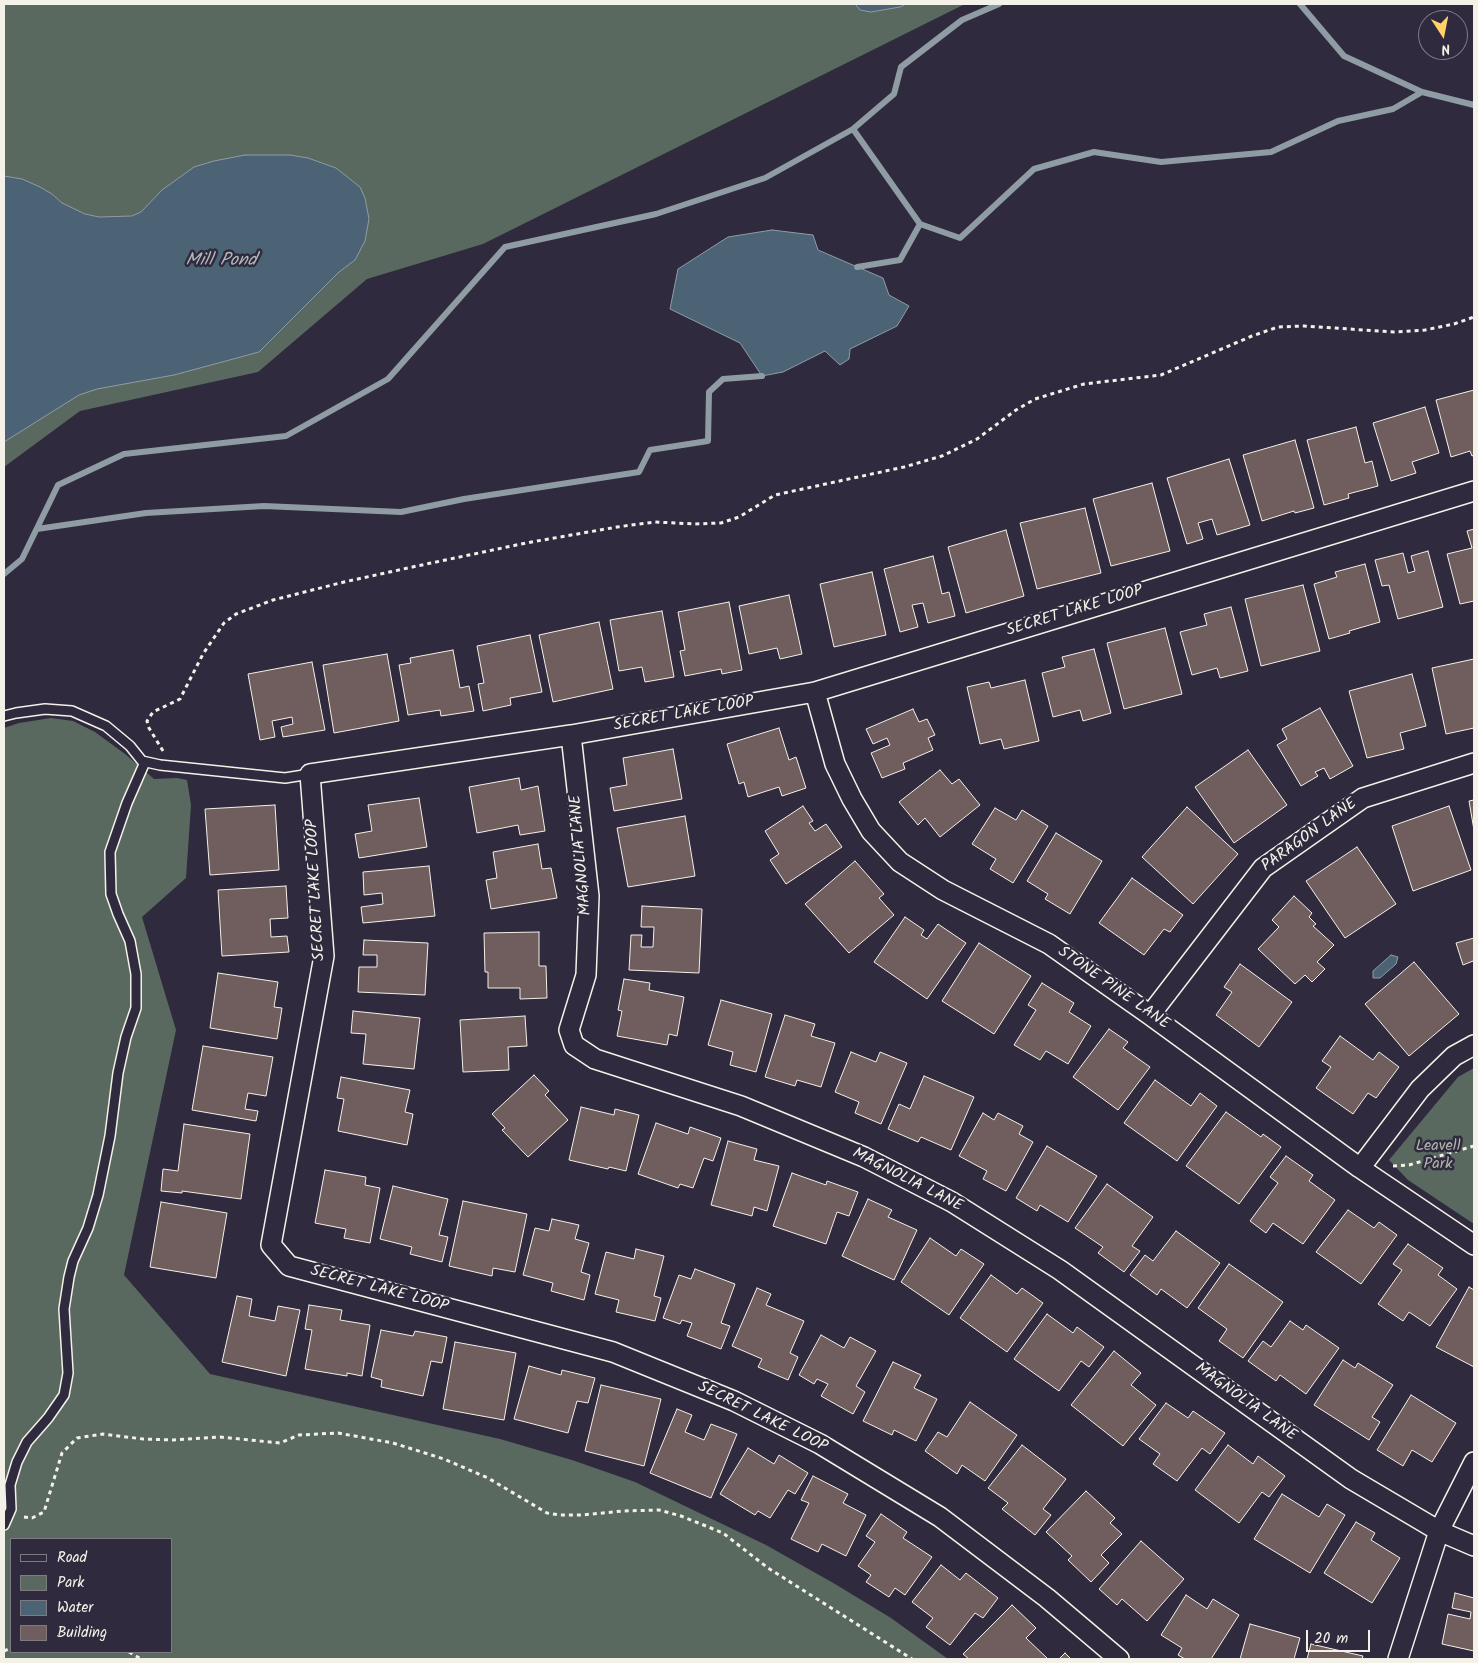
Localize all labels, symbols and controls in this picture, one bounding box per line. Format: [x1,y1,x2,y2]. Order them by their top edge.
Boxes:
north arrow [1418,10,1468,60]
text: N [1439,37,1452,60]
water label: Mill Pond [185,251,257,273]
street label: SECRET LAKE LOOP [1004,582,1146,642]
street label: SECRET LAKE LOOP [612,693,756,737]
street label: MAGNOLIA LANE [567,794,597,916]
street label: PARAGON LANE [1259,795,1361,877]
street label: SECRET LAKE LOOP [304,819,330,961]
street label: STONE PINE LANE [1053,943,1173,1035]
park label: Leavell Park [1415,1137,1461,1175]
street label: MAGNOLIA LANE [849,1145,965,1217]
street label: SECRET LAKE LOOP [308,1262,450,1318]
street label: MAGNOLIA LANE [1190,1360,1300,1446]
street label: SECRET LAKE LOOP [694,1378,830,1458]
legend [10,1538,172,1653]
text: Road [57,1546,87,1570]
text: Park [57,1571,84,1595]
text: Water [57,1596,93,1620]
scale bar [1308,1620,1372,1652]
text: Building [57,1621,107,1645]
text: 20 m [1314,1627,1348,1651]

